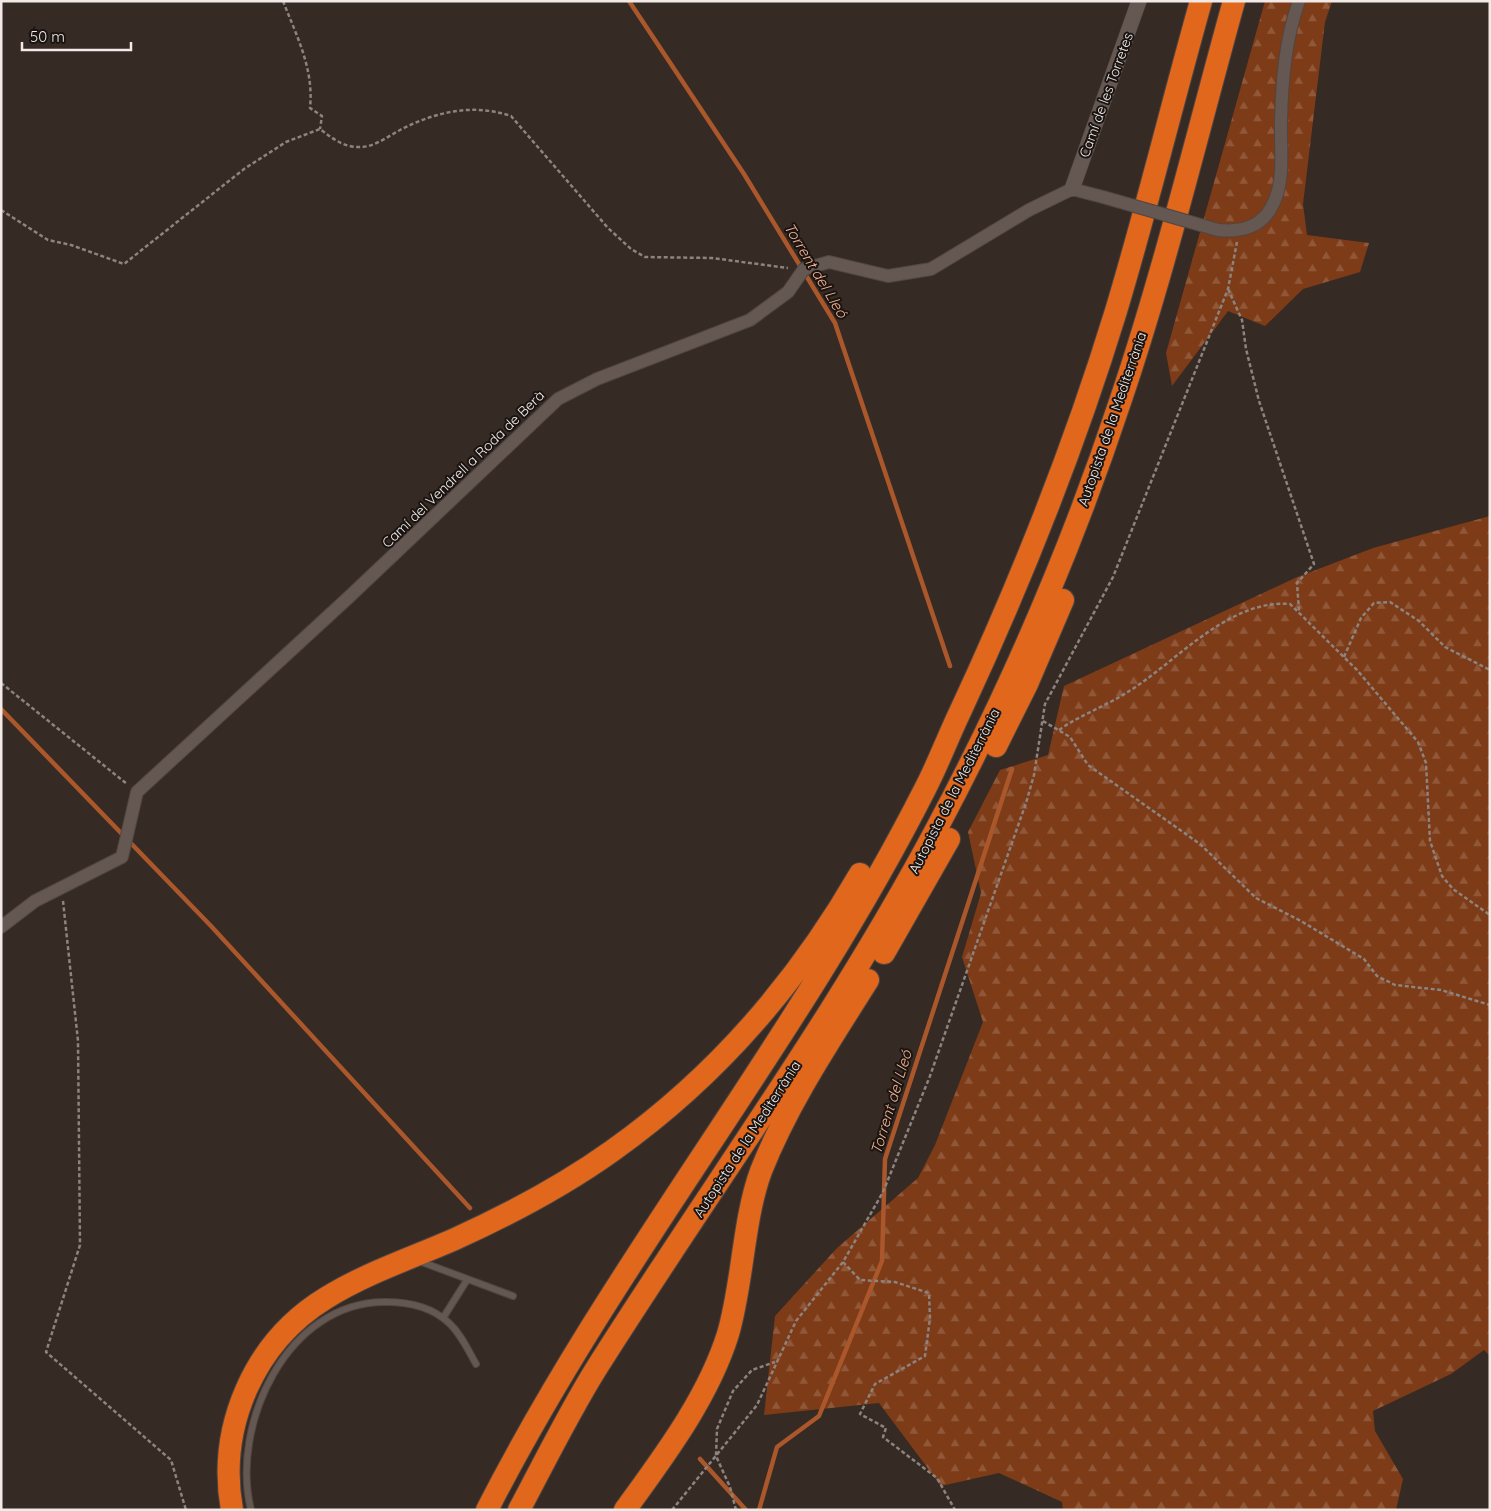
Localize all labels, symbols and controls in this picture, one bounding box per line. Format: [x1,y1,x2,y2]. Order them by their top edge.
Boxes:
scale bar [22,20,131,52]
text: 50 m [30,27,65,46]
street label: Camí de les Torretes [1075,30,1137,160]
water label: Torrent del Lleó [780,219,852,322]
street label: Autopista de la Mediterrània [1074,330,1150,508]
street label: Camí del Vendrell a Roda de Berà [378,386,548,552]
street label: Autopista de la Mediterrània [904,705,1004,877]
water label: Torrent del Lleó [866,1047,916,1156]
street label: Autopista de la Mediterrània [690,1057,804,1221]

